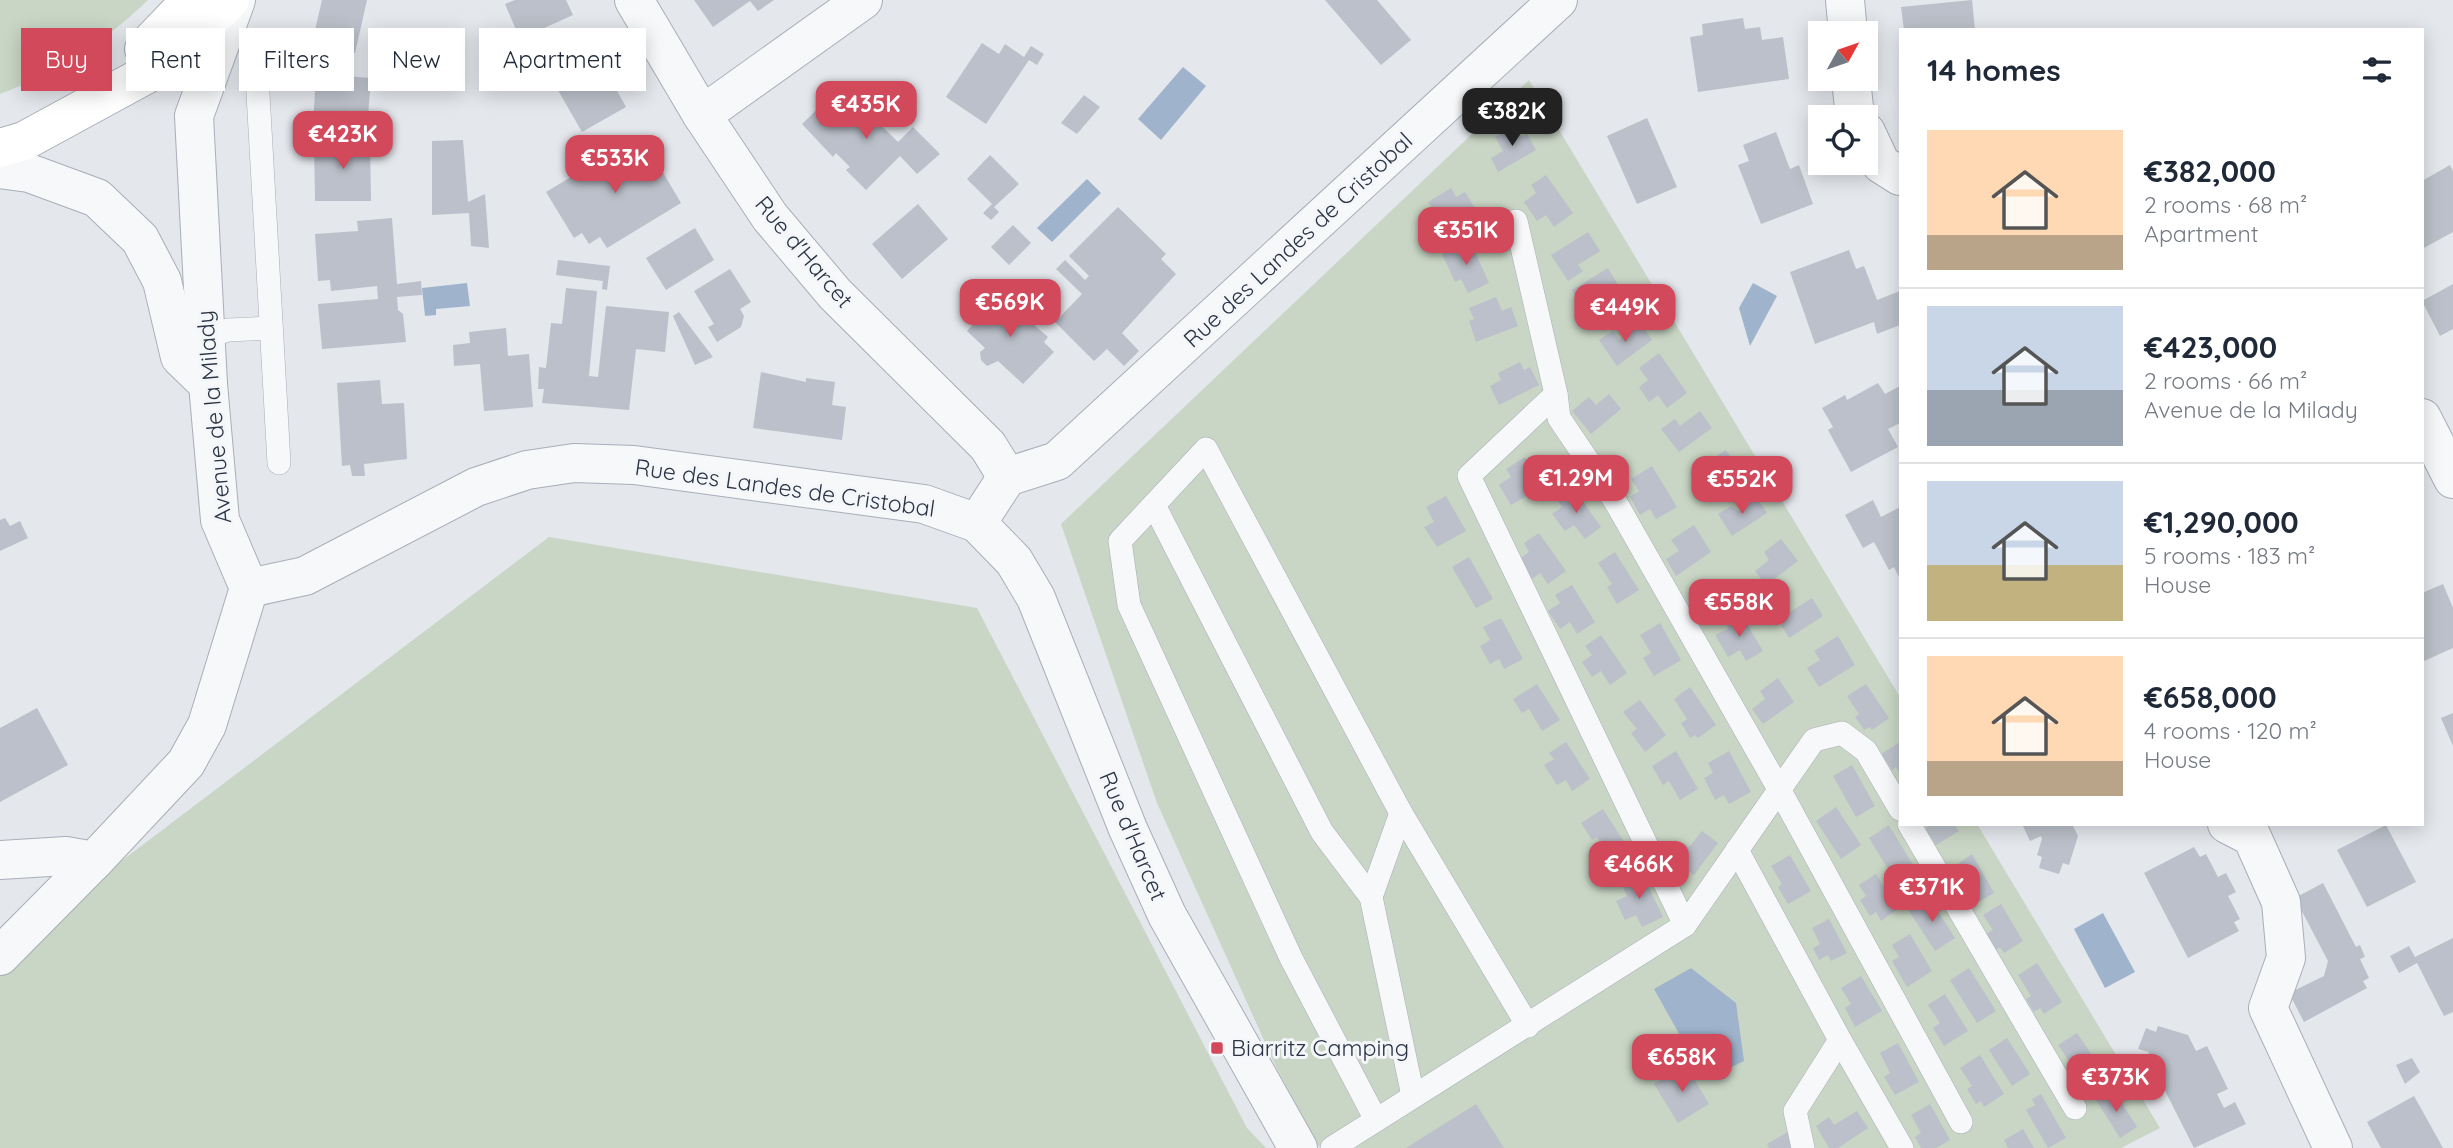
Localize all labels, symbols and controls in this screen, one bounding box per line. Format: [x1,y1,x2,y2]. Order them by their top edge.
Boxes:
north arrow [1808,21,1878,91]
map controls [1808,21,1878,175]
chip: Buy [21,28,112,91]
chip: Rent [126,28,225,91]
chip: Filters [239,28,354,91]
chip: New [368,28,465,91]
chip: Apartment [479,28,646,91]
text: 14 homes [1927,51,2061,89]
icon: filters [2358,51,2396,89]
pin: €435K [817,82,915,141]
pin: €382K [1463,88,1561,148]
text: €435K [832,89,900,118]
text: €382K [1478,96,1546,125]
button: locate [1808,105,1878,175]
pin: €423K [294,111,392,171]
text: €423K [309,119,377,148]
street label: Rue des Landes de Cristobal [1177,126,1418,353]
pin: €533K [566,136,664,195]
text: €533K [581,143,649,172]
text: €382,000 [2144,152,2276,190]
icon: home [1983,158,2067,242]
street label: Rue d'Harcet [749,190,860,314]
text: 2 rooms · 68 m² [2144,190,2307,219]
pin: €351K [1417,208,1515,267]
text: €351K [1434,215,1498,244]
text: Apartment [2144,219,2258,248]
pin: €569K [961,280,1059,339]
pin: €449K [1576,284,1674,344]
text: €569K [976,287,1044,316]
text: €449K [1590,292,1660,321]
street label: Avenue de la Milady [190,309,237,525]
text: €423,000 [2144,328,2277,366]
icon: home [1983,334,2067,418]
text: 2 rooms · 66 m² [2144,366,2307,395]
text: Avenue de la Milady [2144,395,2358,424]
street label: Rue des Landes de Cristobal [633,452,937,523]
pin: €1.29M [1519,456,1633,515]
pin: €552K [1693,456,1791,516]
text: €1.29M [1539,463,1613,492]
text: €552K [1707,464,1777,493]
text: €1,290,000 [2144,503,2299,541]
icon: home [1983,509,2067,593]
text: 5 rooms · 183 m² [2144,541,2315,570]
text: House [2144,570,2211,599]
pin: €558K [1690,580,1788,639]
text: €558K [1705,587,1773,616]
text: €658,000 [2144,678,2277,716]
icon: home [1983,684,2067,768]
text: 4 rooms · 120 m² [2144,716,2317,745]
text: House [2144,745,2211,774]
street label: Rue d'Harcet [1093,767,1174,905]
pin: €466K [1590,842,1688,901]
text: €466K [1605,849,1673,878]
pin: €371K [1883,864,1981,924]
text: €371K [1900,872,1964,901]
place label: Biarritz Camping [1231,1033,1409,1062]
pin: €658K [1633,1034,1731,1094]
marker: Biarritz Camping [1209,1040,1225,1056]
text: €658K [1648,1042,1716,1071]
pin: €373K [2067,1054,2165,1114]
text: €373K [2083,1062,2149,1091]

